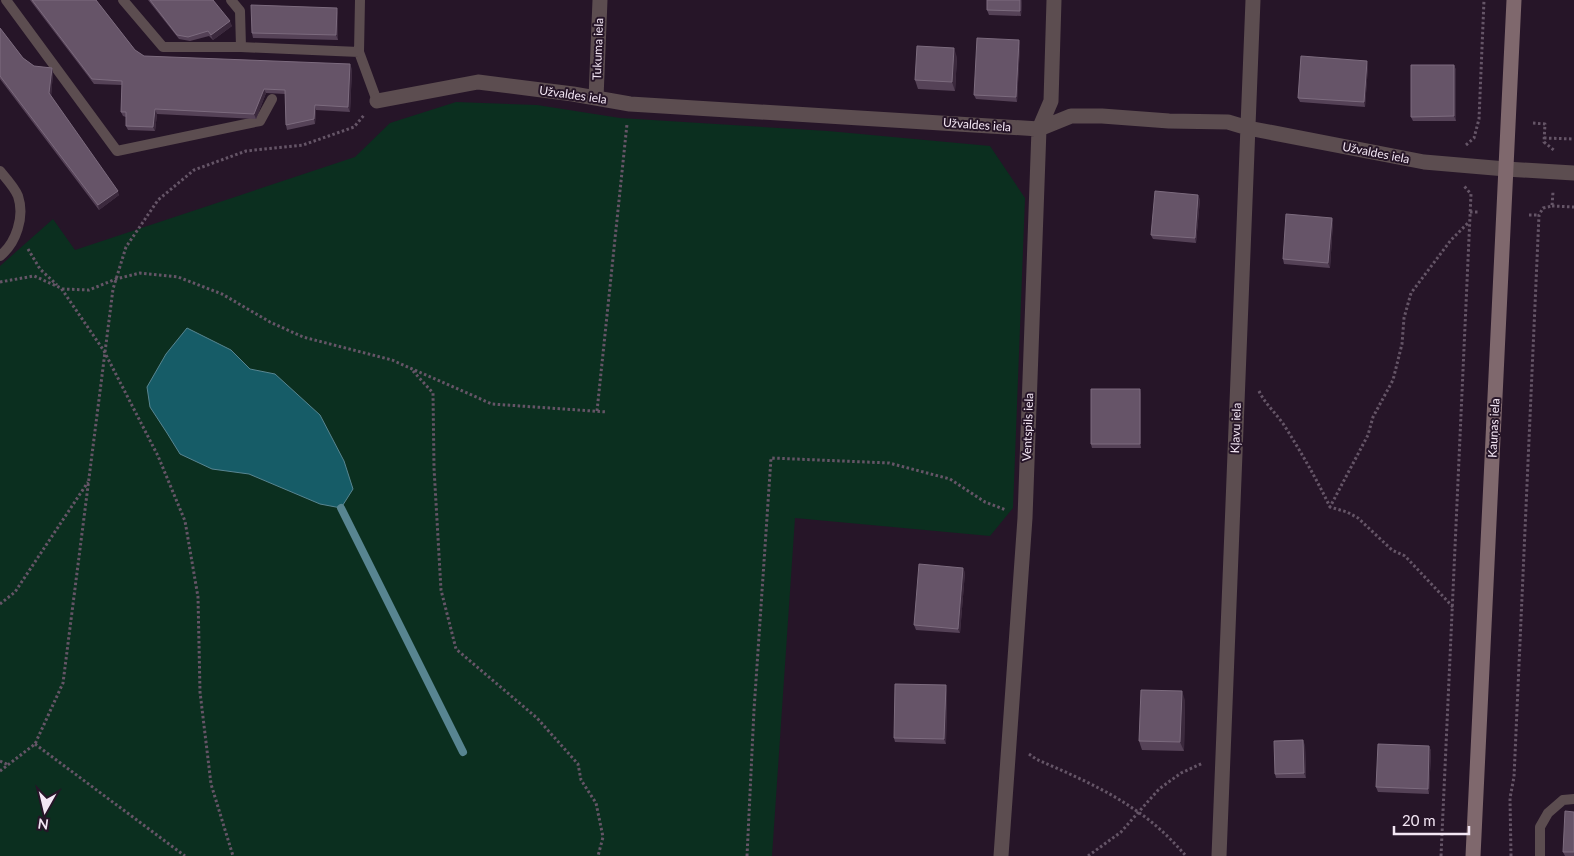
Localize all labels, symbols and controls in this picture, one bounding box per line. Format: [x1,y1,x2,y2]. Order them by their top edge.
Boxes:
street label: Tukuma iela [589,18,606,80]
street label: Užvaldes iela [538,82,608,107]
street label: Užvaldes iela [942,115,1012,134]
street label: Užvaldes iela [1341,139,1411,166]
street label: Ventspils iela [1019,393,1036,461]
street label: Kauņas iela [1484,398,1503,458]
street label: Kļavu iela [1227,402,1244,454]
north arrow [20,786,70,836]
scale bar [1394,804,1469,836]
text: 20 m [1402,811,1436,829]
text: N [37,815,50,834]

